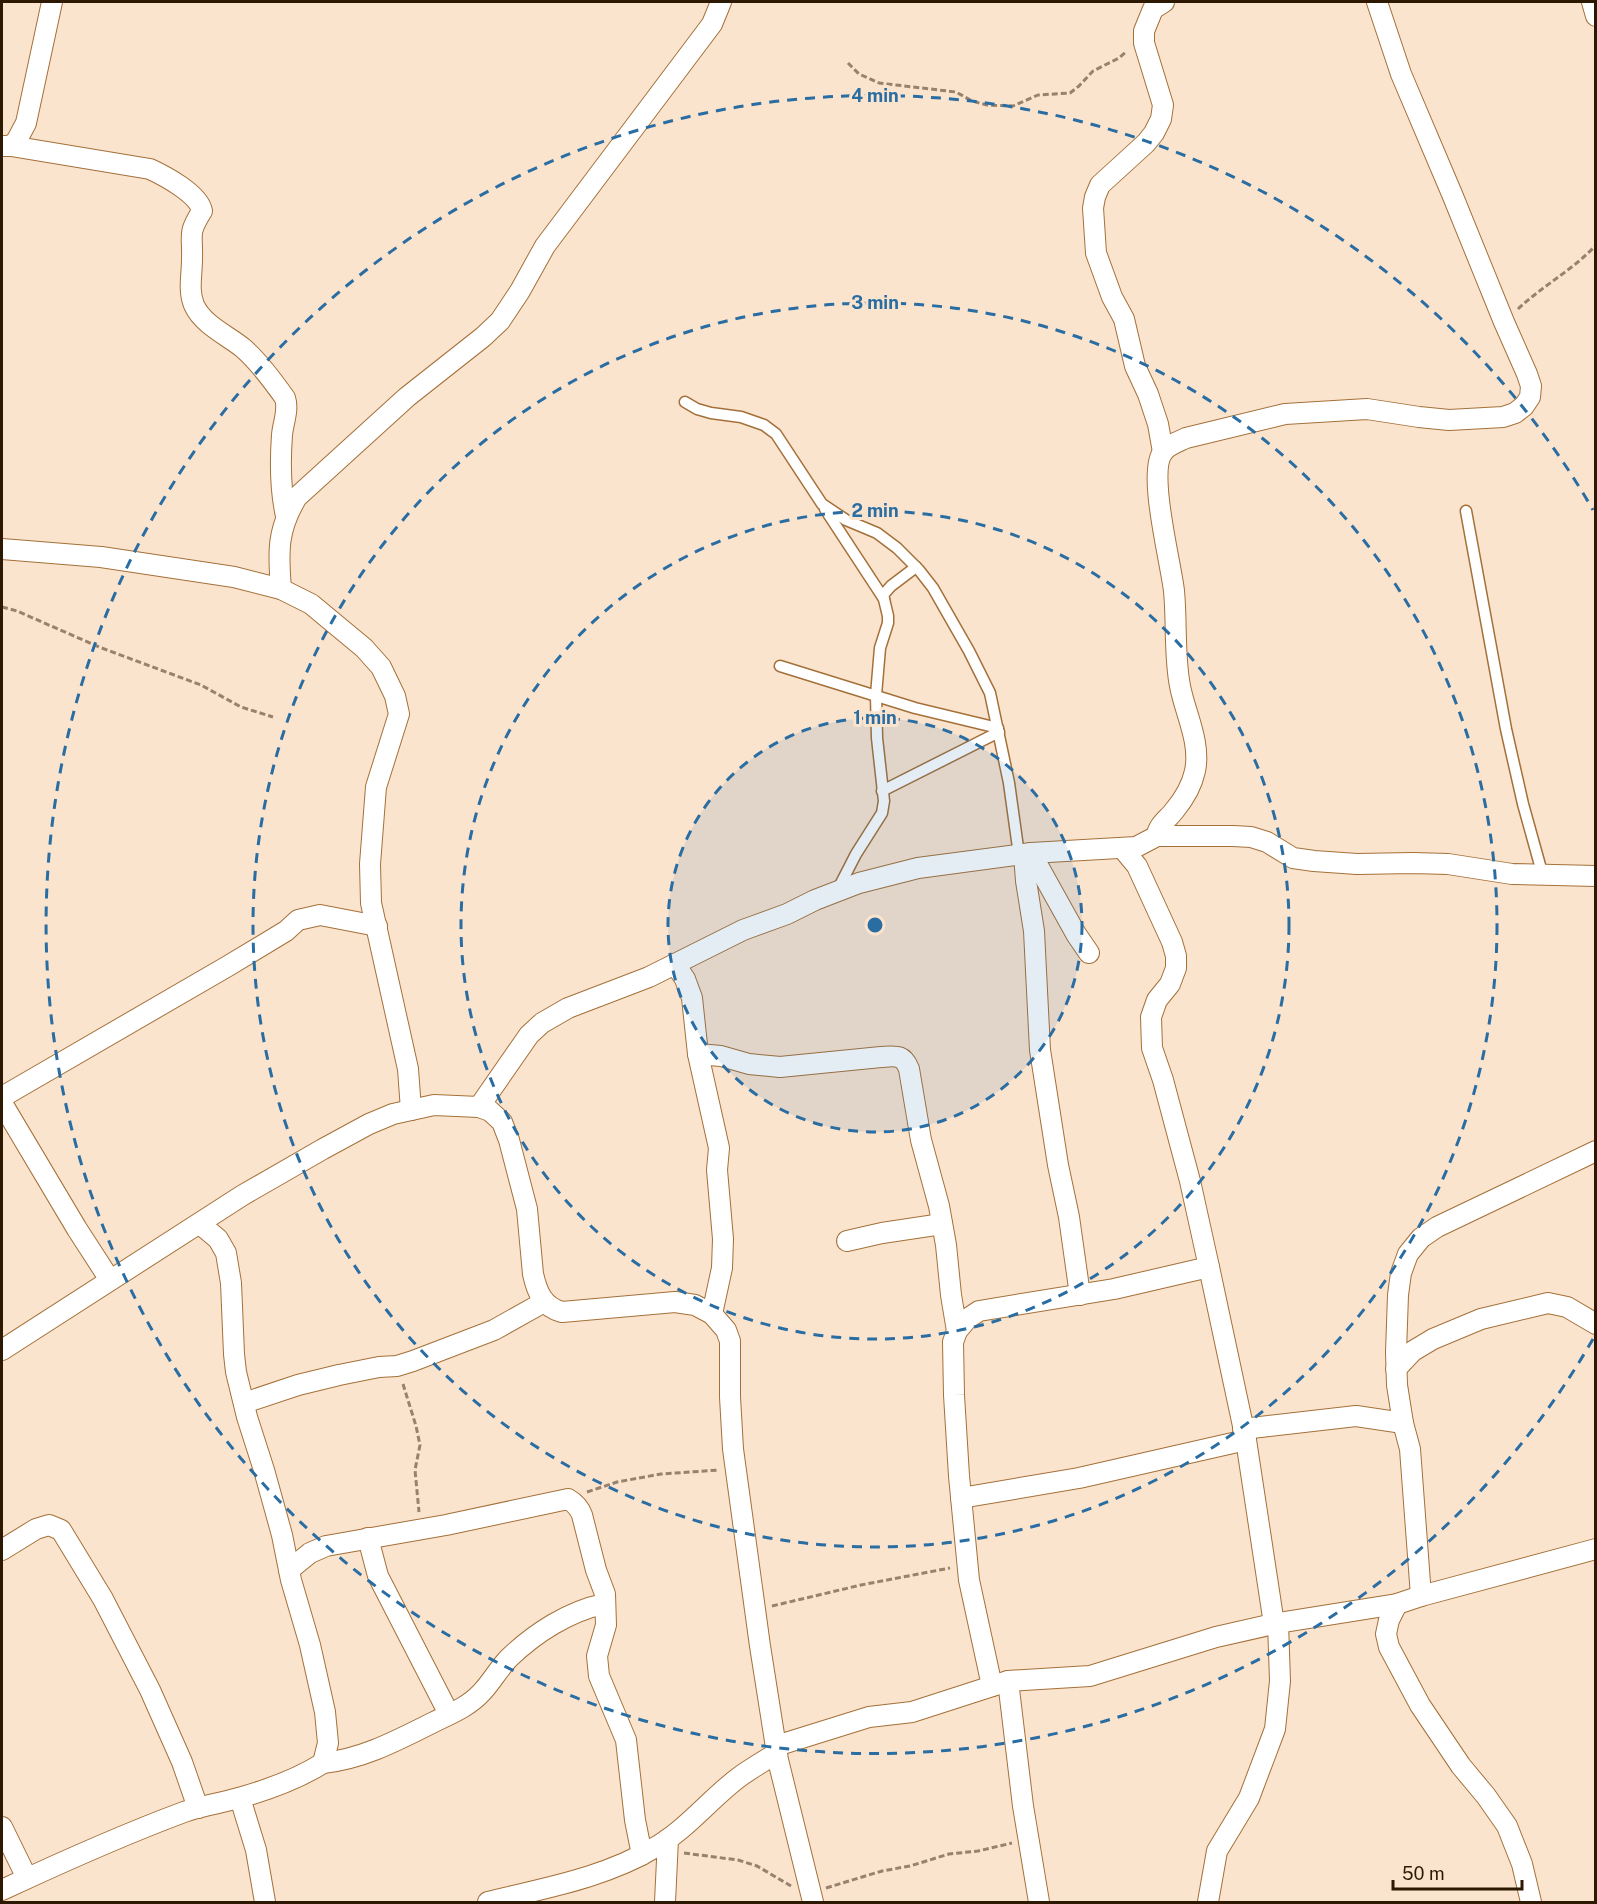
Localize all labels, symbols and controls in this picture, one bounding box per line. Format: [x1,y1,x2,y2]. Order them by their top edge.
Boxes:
text: 4 min [851,85,899,106]
text: 3 min [851,292,899,313]
text: 2 min [851,500,899,521]
text: 1 min [853,707,897,728]
centre of rings [865,915,885,935]
scale bar [1393,1853,1522,1891]
text: 50 m [1402,1863,1445,1884]

